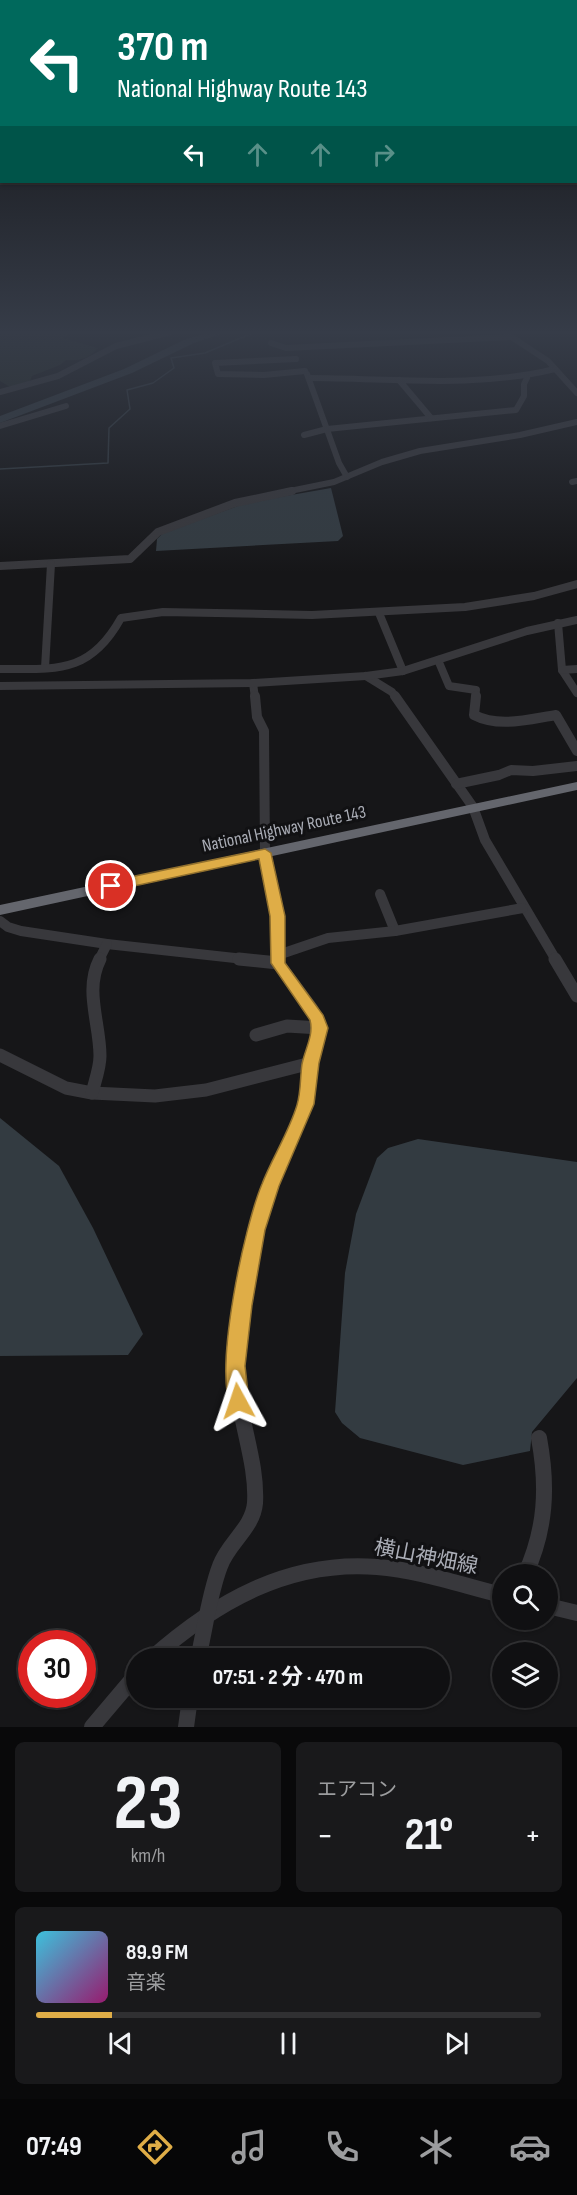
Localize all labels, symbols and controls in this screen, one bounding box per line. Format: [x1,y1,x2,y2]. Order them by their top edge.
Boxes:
text: 370 m [117,22,208,73]
icon: left [18,24,96,102]
text: National Highway Route 143 [117,73,368,105]
icon: left [178,138,211,171]
icon: ahead [241,138,274,171]
icon: ahead [304,138,337,171]
icon: right [367,138,400,171]
street label: National Highway Route 143 [200,801,368,857]
pin [85,860,136,911]
icon: arrive [94,869,127,902]
position arrow [206,1369,270,1433]
street label: 横山神畑線 [372,1535,480,1579]
map controls [492,1564,558,1708]
button: search [492,1564,558,1630]
speed limit sign: 30 [18,1630,96,1708]
button: layers [492,1642,558,1708]
text: 07:51 · 2 分 · 470 m [213,1664,363,1691]
text: 23 [113,1758,183,1851]
text: エアコン [317,1778,397,1802]
text: 21° [405,1808,453,1863]
text: − [317,1816,333,1856]
text: + [525,1816,541,1856]
text: km/h [131,1844,165,1868]
text: 89.9 FM [126,1939,188,1966]
text: 音楽 [126,1971,166,1995]
icon: previous [104,2027,137,2060]
icon: pause [272,2027,305,2060]
icon: next [440,2027,473,2060]
icon: directions [134,2126,176,2168]
icon: music [228,2126,270,2168]
icon: phone [321,2126,363,2168]
icon: climate [415,2126,457,2168]
icon: car [509,2126,551,2168]
text: 07:49 [26,2131,82,2163]

